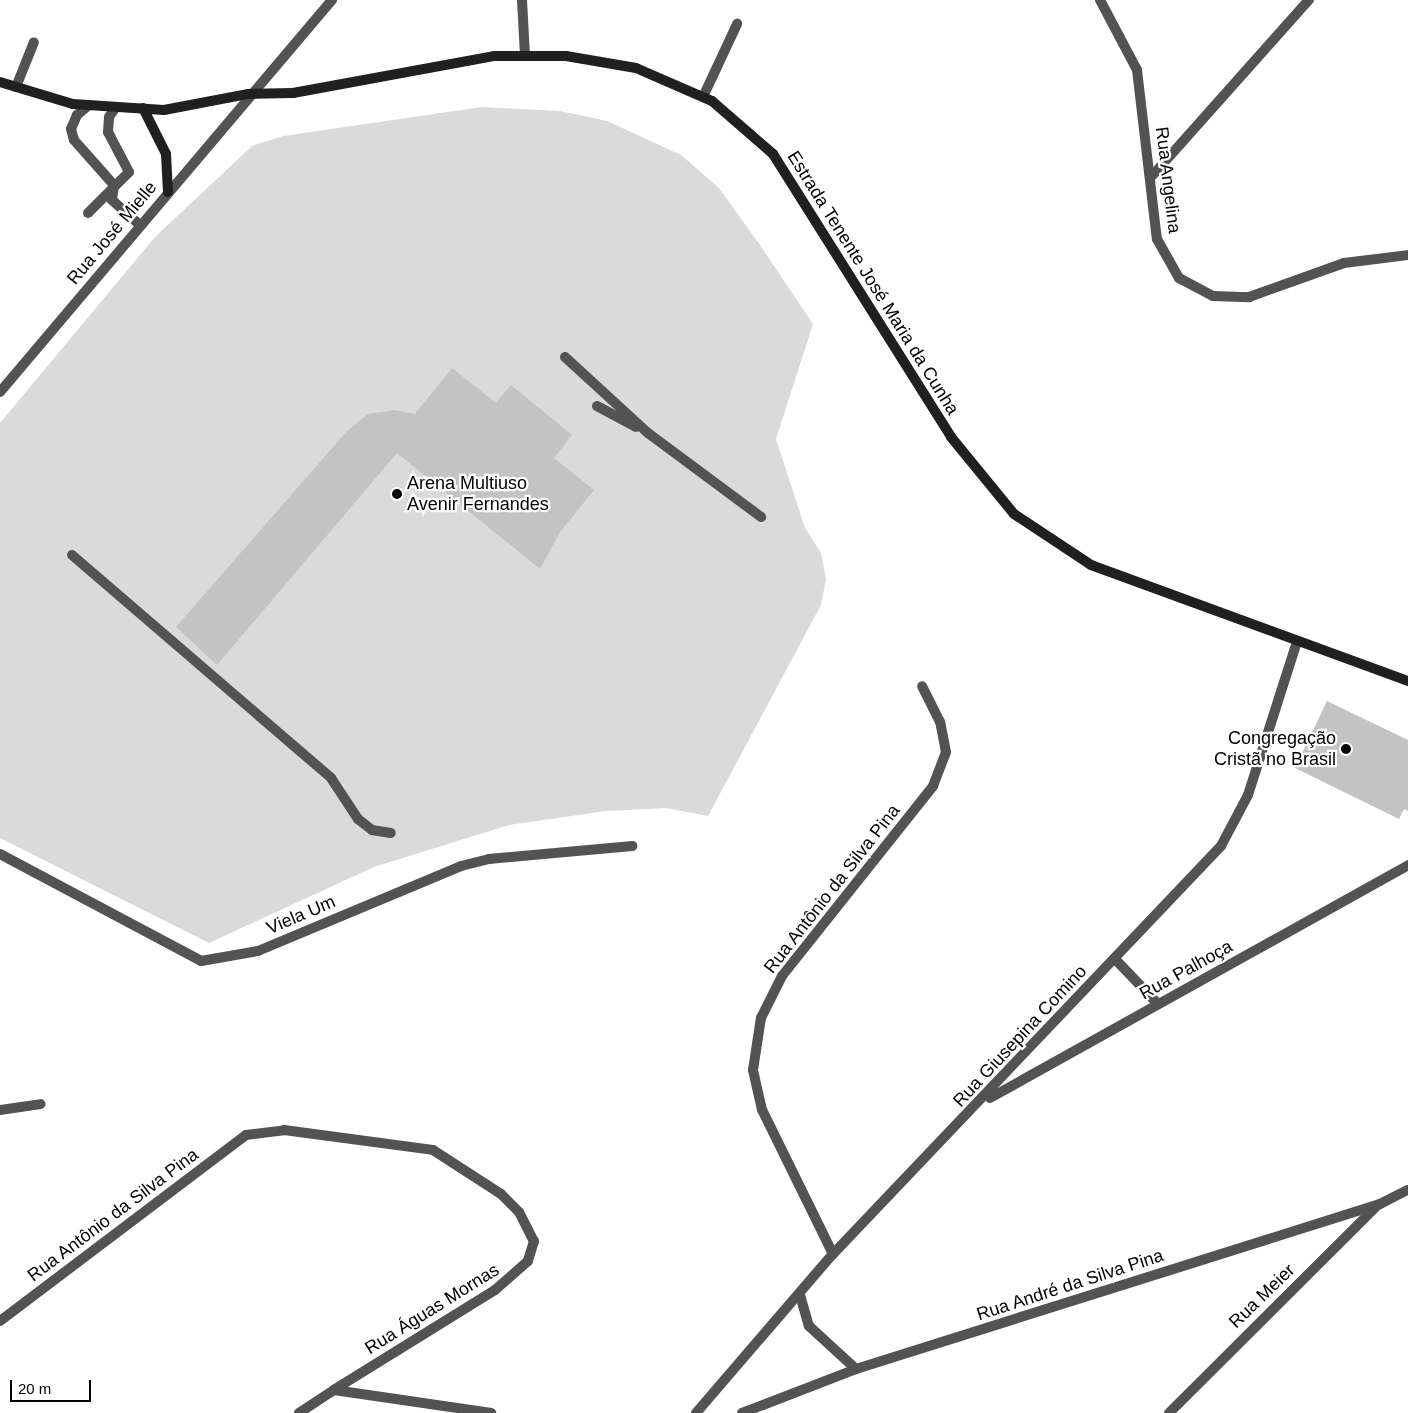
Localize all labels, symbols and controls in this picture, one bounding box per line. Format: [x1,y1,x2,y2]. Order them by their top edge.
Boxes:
street label: Rua Angelina [1151,125,1185,235]
street label: Estrada Tenente José Maria da Cunha [782,147,964,419]
street label: Rua José Mielle [63,177,161,289]
place label: Arena Multiuso Avenir Fernandes [407,473,549,516]
marker: Arena Multiuso Avenir Fernandes [391,488,403,500]
place label: Congregação Cristã no Brasil [1214,728,1336,771]
marker: Congregação Cristã no Brasil [1340,743,1352,755]
street label: Rua Antônio da Silva Pina [759,800,905,978]
street label: Viela Um [263,891,339,939]
street label: Rua Palhoça [1136,936,1236,1004]
street label: Rua Giusepina Comino [949,961,1091,1111]
street label: Rua Antônio da Silva Pina [23,1143,203,1287]
street label: Rua André da Silva Pina [973,1244,1167,1326]
street label: Rua Águas Mornas [361,1259,503,1359]
street label: Rua Meier [1225,1259,1299,1333]
scale bar [12,1370,94,1402]
text: 20 m [18,1380,51,1397]

